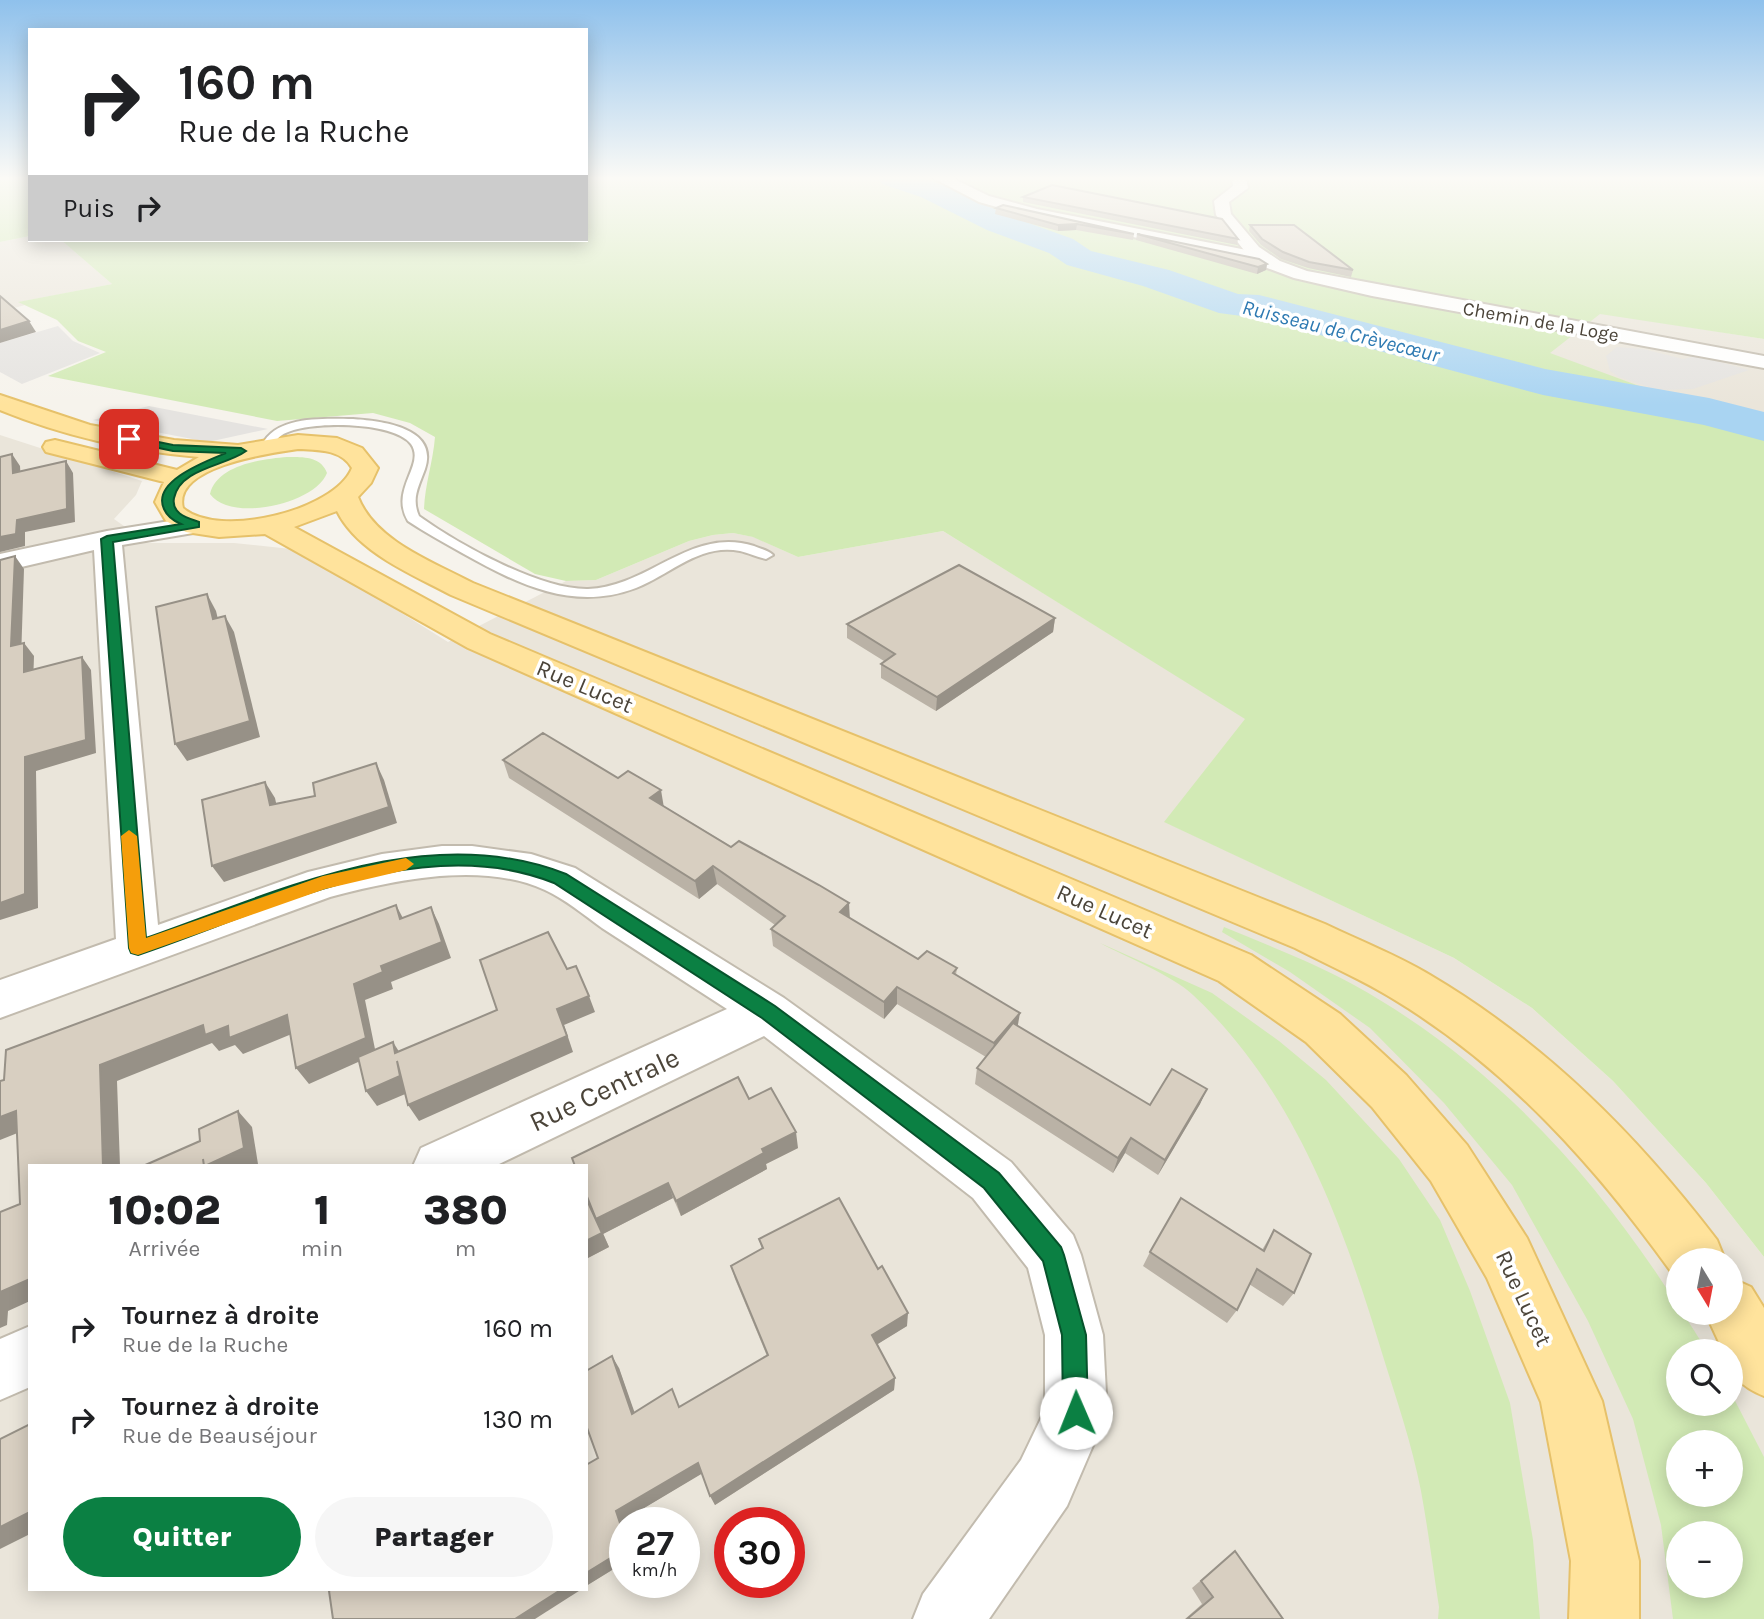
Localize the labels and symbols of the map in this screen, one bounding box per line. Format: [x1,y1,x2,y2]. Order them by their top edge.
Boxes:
water label: Ruisseau de Crèvecœur [1240,295,1443,367]
street label: Chemin de la Loge [1461,297,1620,347]
pin [99,409,159,469]
street label: Rue Lucet [532,654,637,719]
street label: Rue Lucet [1053,878,1157,945]
street label: Rue Centrale [524,1040,685,1139]
street label: Rue Lucet [1490,1246,1558,1351]
north arrow [1666,1248,1743,1325]
position arrow [1039,1376,1113,1450]
speed limit sign: 30 [714,1507,805,1598]

